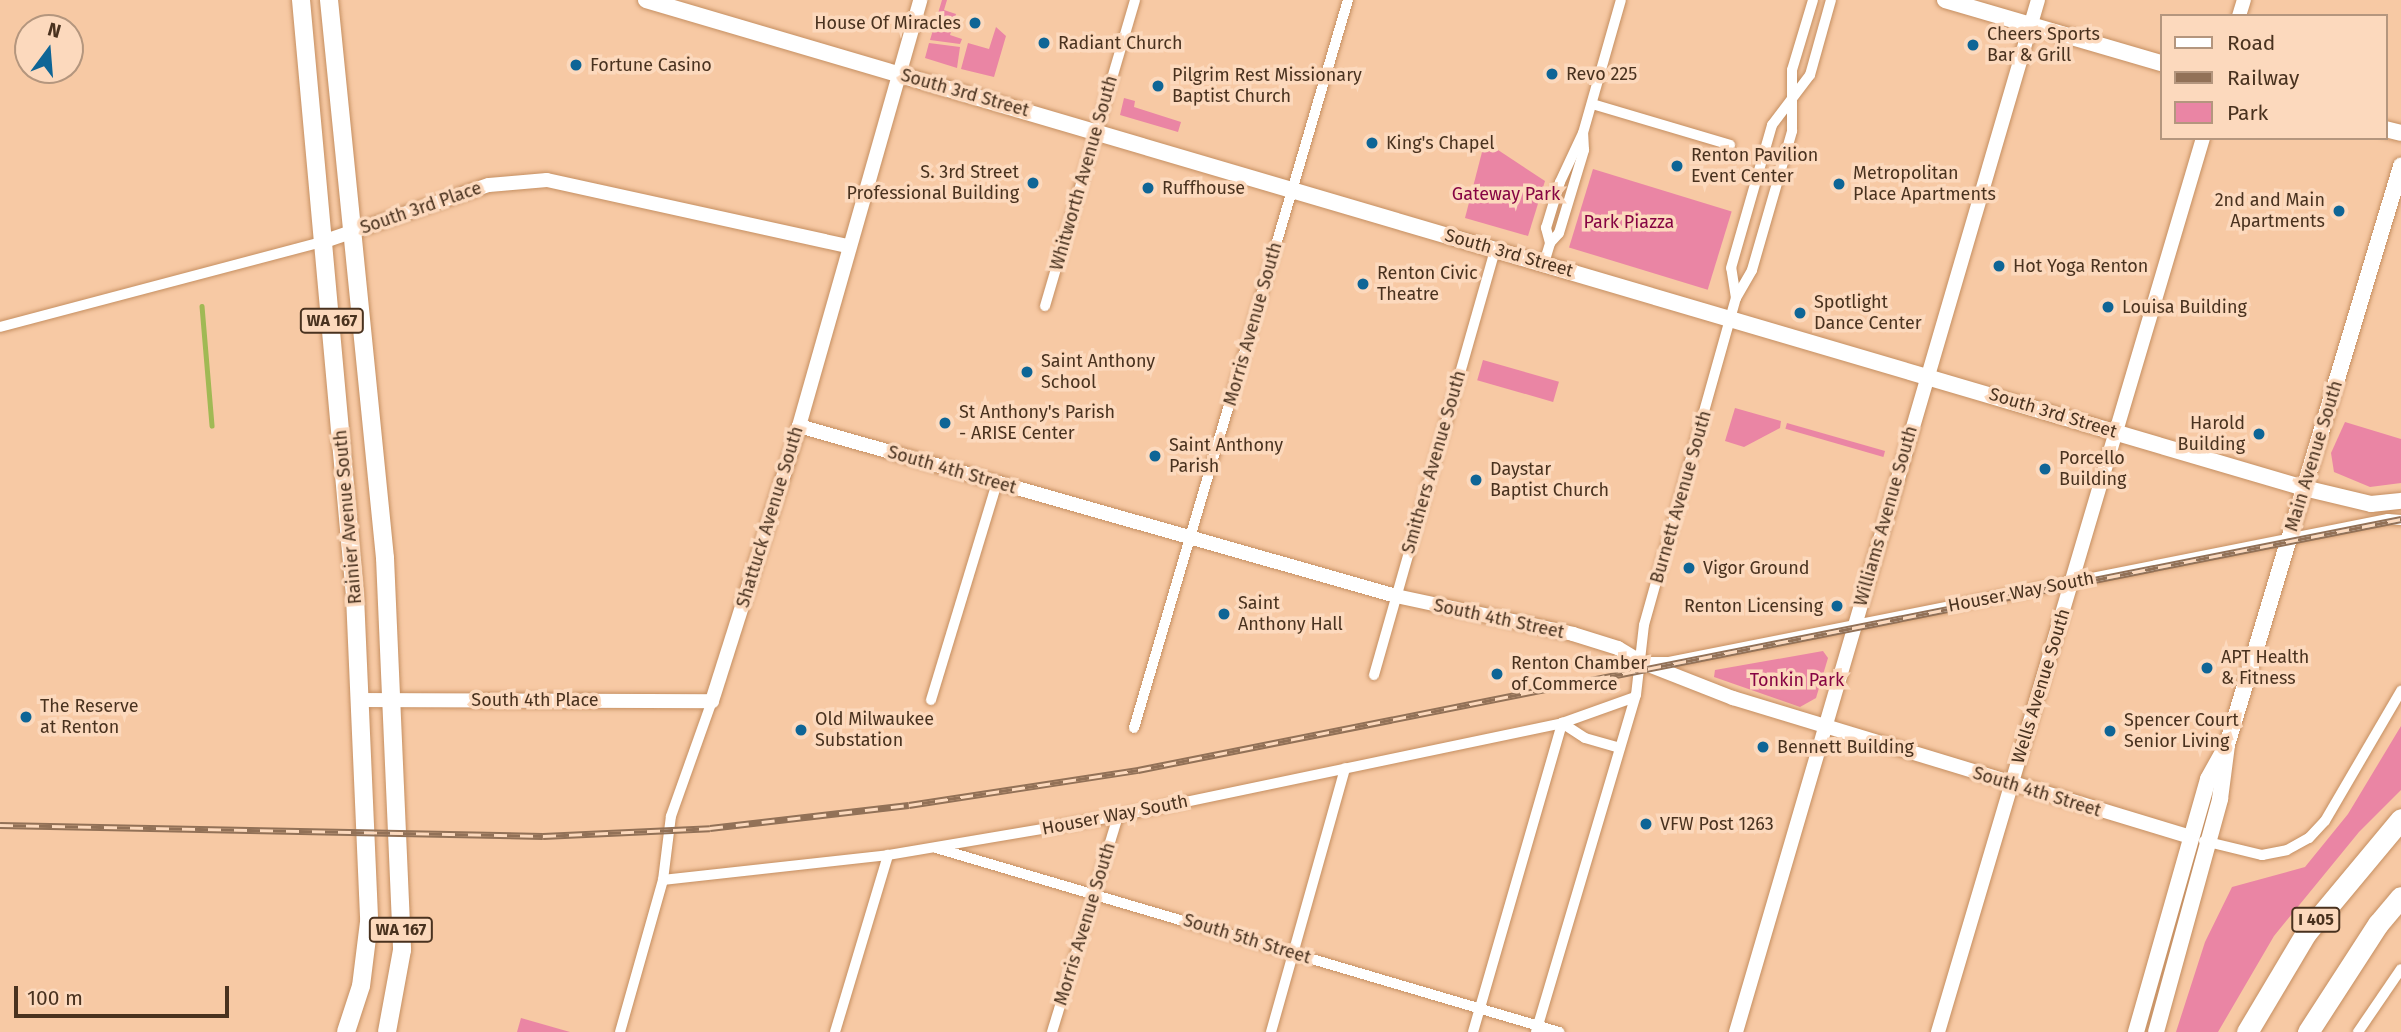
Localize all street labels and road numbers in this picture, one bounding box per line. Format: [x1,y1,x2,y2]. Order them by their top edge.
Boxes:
street label: South 3rd Street [898,64,1032,122]
street label: Whitworth Avenue South [1046,73,1122,273]
street label: South 3rd Place [358,177,484,239]
street label: South 3rd Street [1442,224,1576,282]
street label: Morris Avenue South [1219,240,1287,408]
road number: WA 167 [299,308,365,334]
street label: Smithers Avenue South [1398,368,1470,556]
street label: Main Avenue South [2281,378,2347,534]
street label: South 3rd Street [1987,383,2119,443]
street label: Burnett Avenue South [1646,408,1716,586]
street label: Williams Avenue South [1850,423,1922,609]
street label: Shattuck Avenue South [732,424,808,610]
street label: Rainier Avenue South [330,429,366,605]
street label: South 4th Street [885,441,1019,499]
street label: Houser Way South [1946,567,2096,617]
street label: South 4th Street [1432,595,1566,643]
street label: Wells Avenue South [2007,606,2075,766]
street label: South 4th Place [471,689,599,711]
street label: South 4th Street [1970,762,2104,822]
street label: Houser Way South [1040,790,1190,840]
street label: Morris Avenue South [1050,840,1120,1008]
road number: I 405 [2290,908,2342,932]
street label: South 5th Street [1181,909,1313,969]
road number: WA 167 [368,918,434,942]

